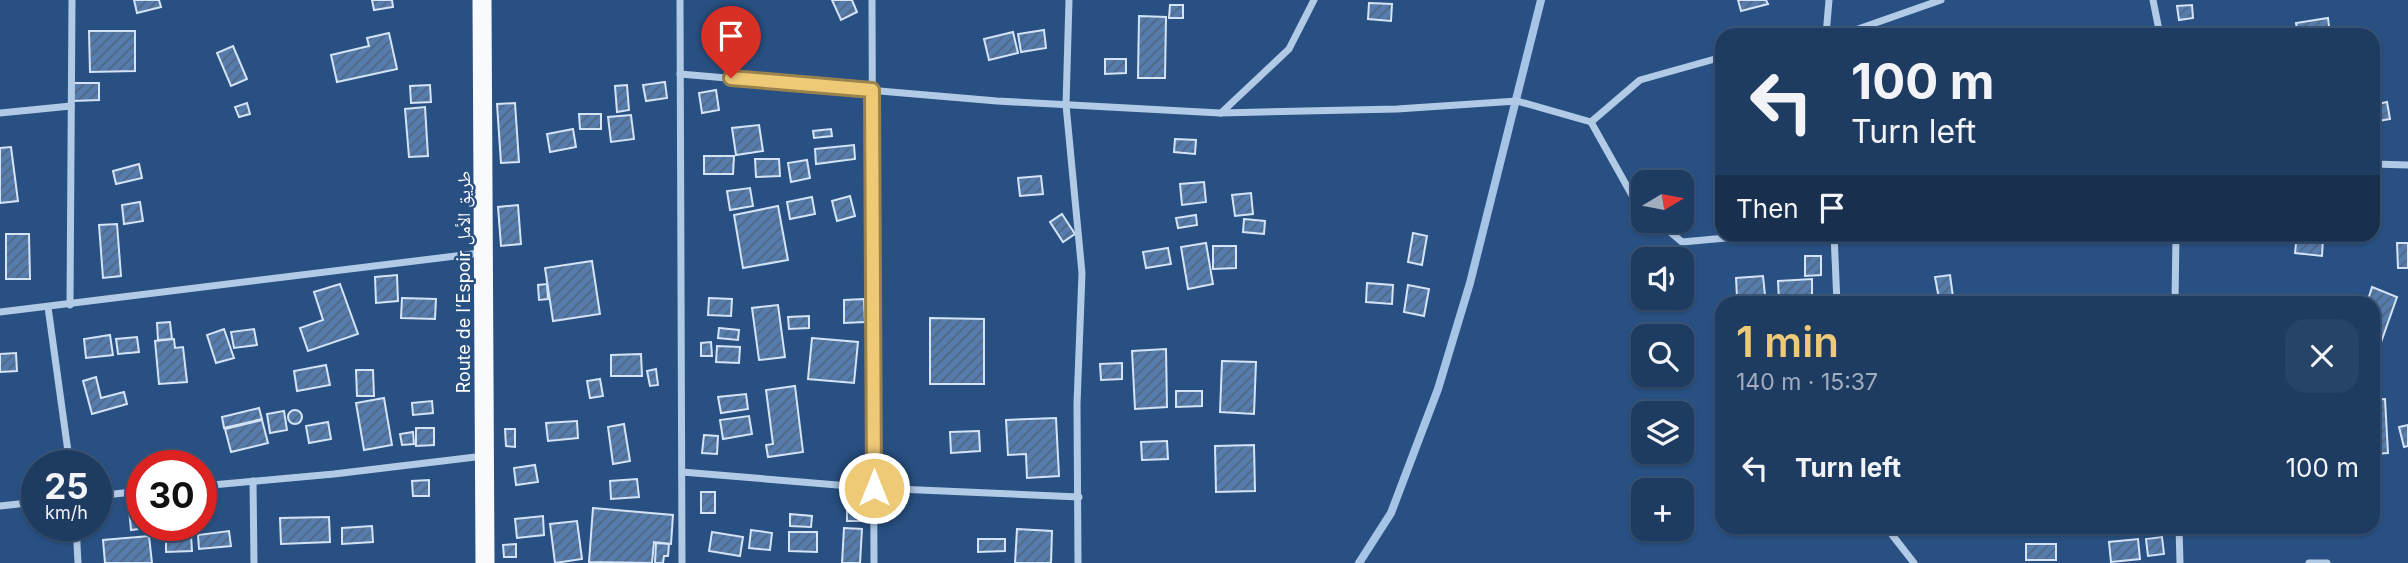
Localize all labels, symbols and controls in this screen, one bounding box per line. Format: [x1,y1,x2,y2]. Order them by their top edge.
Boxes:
pin [701,6,761,78]
icon: arrive [712,17,750,55]
text: 100 m [1851,52,1995,111]
icon: left [1736,56,1827,147]
text: Turn left [1851,112,1976,151]
north arrow [1631,170,1694,233]
map controls [1631,170,1694,541]
street label: Route de l’Espoir طريق الأمل [453,171,475,393]
icon: arrive [1813,189,1851,227]
text: Then [1736,193,1799,224]
button: sound [1631,247,1694,310]
text: 1 min [1736,316,1839,367]
button: close [2285,319,2359,393]
button: search [1631,324,1694,387]
text: 140 m · 15:37 [1736,368,1878,396]
button: layers [1631,401,1694,464]
icon: left [1736,449,1774,487]
speed limit sign: 30 [126,450,217,541]
position arrow [837,451,911,525]
text: Turn left [1795,452,1901,483]
text: 100 m [2286,452,2359,483]
text: 25 [44,465,89,507]
button: + [1631,478,1694,541]
text: km/h [45,502,88,523]

